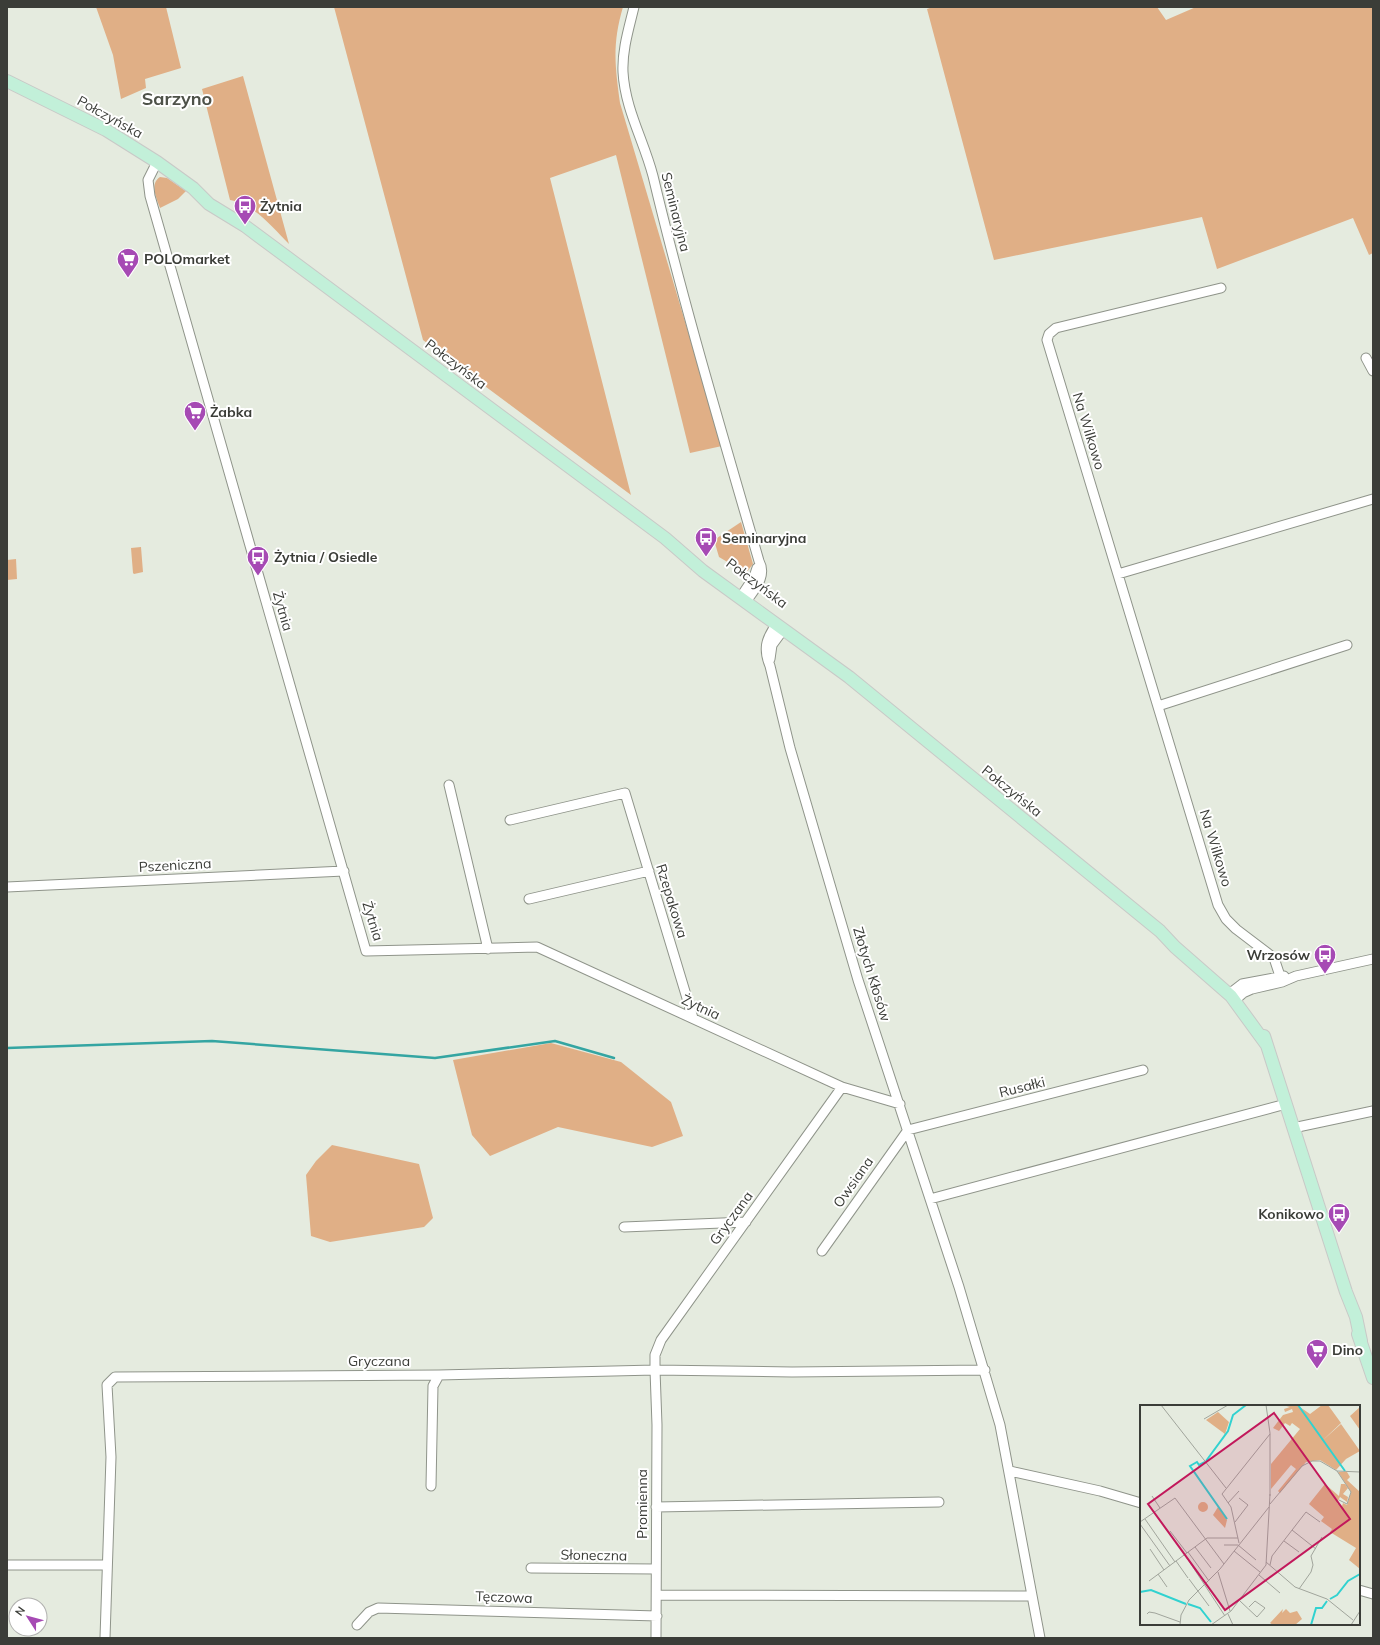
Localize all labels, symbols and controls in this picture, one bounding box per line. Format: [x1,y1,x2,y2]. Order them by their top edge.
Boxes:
district label: Sarzyno [142,87,212,110]
street label: Połczyńska [74,92,146,142]
street label: Seminaryjna [657,170,695,254]
bus stop icon: Żytnia [232,193,258,226]
place label: Żytnia [260,197,302,215]
supermarket icon: POLOmarket [115,246,141,279]
place label: POLOmarket [144,250,231,268]
street label: Połczyńska [422,335,490,393]
street label: Na Wilkowo [1069,390,1109,472]
supermarket icon: Żabka [182,399,208,432]
place label: Żabka [210,403,252,421]
bus stop icon: Seminaryjna [693,525,719,558]
place label: Seminaryjna [722,529,806,547]
bus stop icon: Żytnia / Osiedle [245,544,271,577]
place label: Żytnia / Osiedle [274,548,378,566]
street label: Połczyńska [723,554,791,612]
street label: Żytnia [269,589,297,633]
street label: Połczyńska [978,761,1046,821]
street label: Na Wilkowo [1196,807,1236,889]
street label: Pszeniczna [138,854,212,876]
street label: Rzepakowa [652,862,692,940]
street label: Żytnia [358,899,388,943]
street label: Złotych Kłosów [849,925,895,1023]
bus stop icon: Wrzosów [1312,942,1338,975]
place label: Wrzosów [1247,946,1311,964]
street label: Żytnia [679,990,723,1024]
street label: Rusałki [997,1073,1047,1101]
street label: Owsiana [829,1153,877,1211]
street label: Gryczana [705,1188,757,1248]
bus stop icon: Konikowo [1326,1201,1352,1234]
place label: Konikowo [1258,1205,1324,1223]
supermarket icon: Dino [1304,1337,1330,1370]
place label: Dino [1332,1341,1363,1359]
street label: Gryczana [348,1352,410,1370]
inset map [1140,1405,1360,1625]
street label: Promienna [633,1469,651,1539]
street label: Słoneczna [561,1545,627,1565]
street label: Tęczowa [475,1587,533,1607]
north arrow [8,1597,48,1637]
text: N [12,1604,28,1619]

